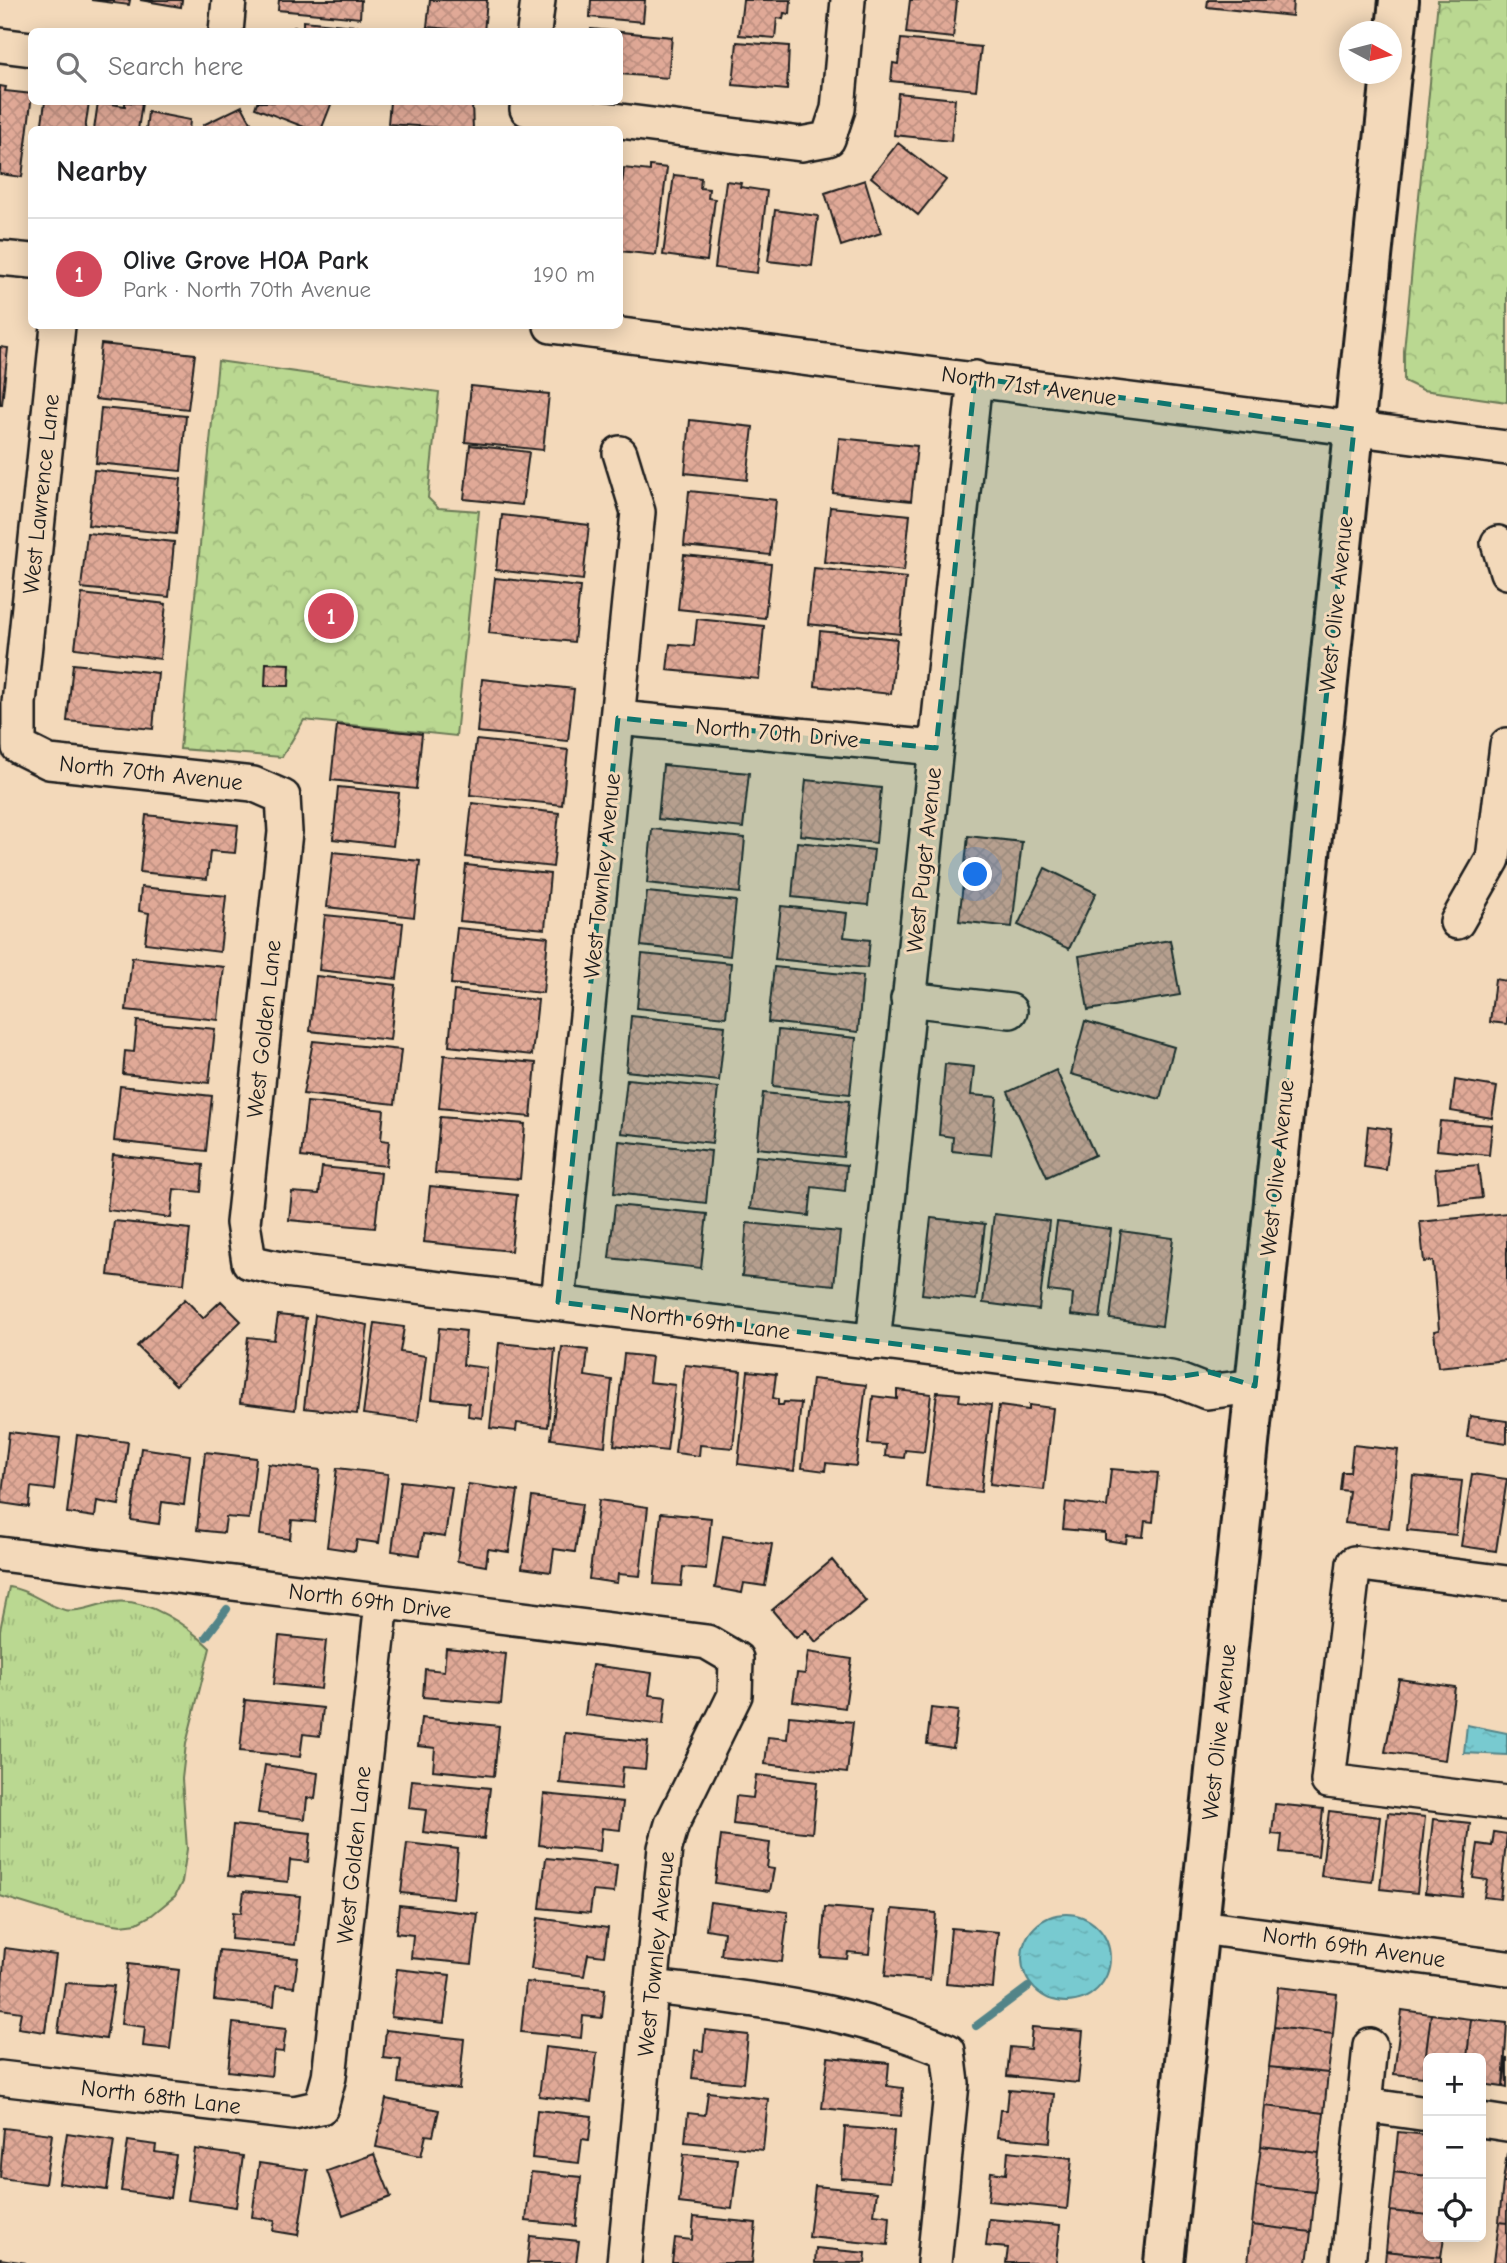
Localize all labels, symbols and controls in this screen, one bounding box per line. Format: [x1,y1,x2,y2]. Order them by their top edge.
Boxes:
north arrow [1339,21,1402,84]
search box [28,28,623,105]
icon: search [52,48,90,86]
text: Search here [108,52,243,82]
text: Nearby [56,154,147,189]
text: Olive Grove HOA Park [123,246,368,276]
text: 1 [74,261,84,288]
text: 190 m [533,261,595,288]
text: Park · North 70th Avenue [123,276,371,303]
street label: North 71st Avenue [940,360,1118,412]
street label: West Lawrence Lane [17,393,65,595]
street label: West Olive Avenue [1313,514,1359,694]
pin: 1 [308,590,354,642]
street label: North 70th Drive [694,712,860,754]
street label: North 70th Avenue [58,750,244,796]
street label: West Puget Avenue [901,766,947,954]
street label: West Townley Avenue [578,772,626,980]
your location [958,857,992,891]
street label: West Golden Lane [241,939,287,1119]
street label: West Olive Avenue [1254,1078,1300,1258]
street label: North 69th Lane [628,1299,792,1345]
street label: North 69th Drive [287,1578,453,1624]
street label: West Olive Avenue [1196,1642,1242,1822]
street label: West Golden Lane [331,1765,377,1945]
street label: West Townley Avenue [632,1850,680,2058]
street label: North 69th Avenue [1261,1921,1447,1973]
map controls [1423,2053,1486,2242]
button: + [1423,2053,1486,2116]
street label: North 68th Lane [79,2074,243,2120]
button: − [1423,2116,1486,2179]
button: locate [1423,2179,1486,2242]

